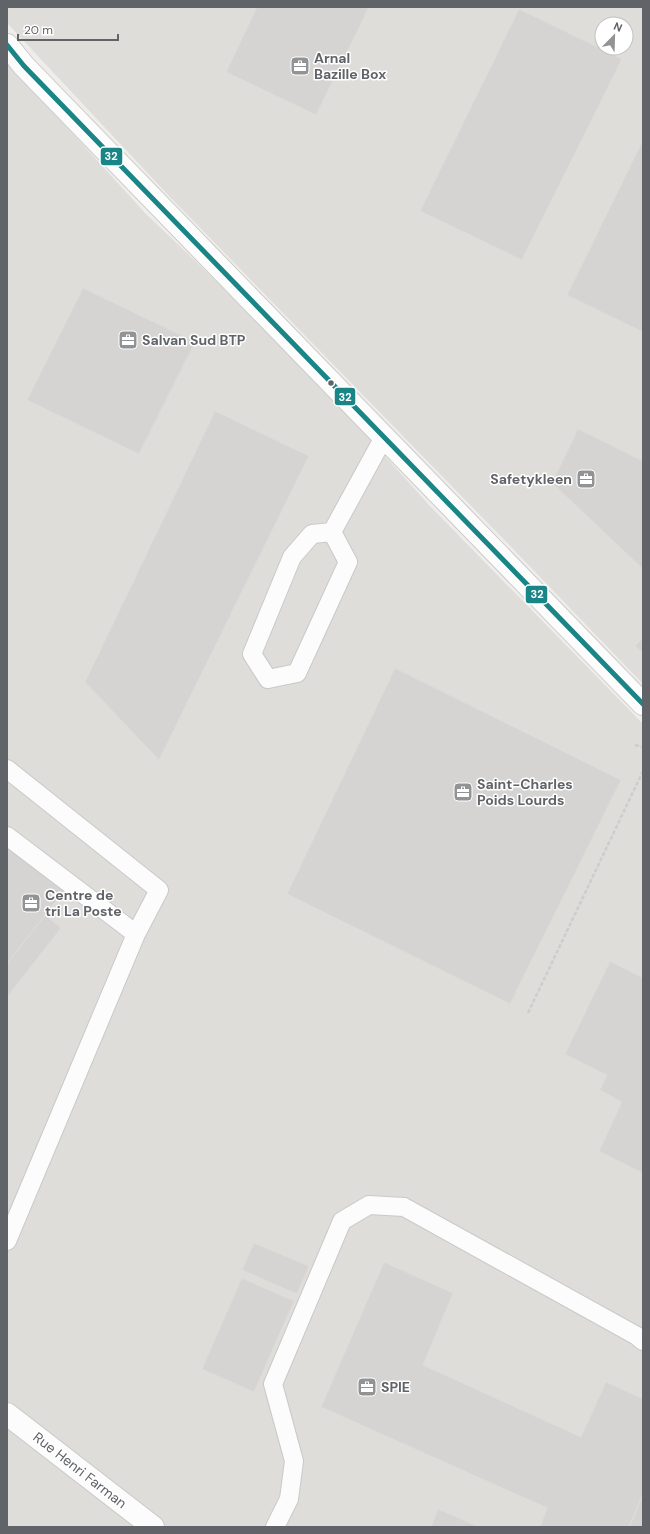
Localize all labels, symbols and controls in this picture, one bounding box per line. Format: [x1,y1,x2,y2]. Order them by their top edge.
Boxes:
scale bar [18,16,118,42]
north arrow [594,16,634,56]
text: N [611,19,624,35]
text: 20 m [24,22,53,38]
place label: Arnal Bazille Box [314,49,386,83]
office icon: Arnal Bazille Box [289,55,311,77]
line badge: 32 [100,147,123,166]
text: 32 [105,149,117,163]
office icon: Salvan Sud BTP [117,329,139,351]
place label: Salvan Sud BTP [142,331,246,349]
unlabelled marker [326,378,336,388]
line badge: 32 [334,387,356,406]
text: 32 [339,390,351,404]
office icon: Safetykleen [575,468,597,490]
place label: Safetykleen [490,470,572,488]
line badge: 32 [525,585,548,604]
text: 32 [531,587,543,601]
place label: Saint-Charles Poids Lourds [477,775,573,809]
office icon: Saint-Charles Poids Lourds [452,781,474,803]
place label: Centre de tri La Poste [45,886,122,920]
office icon: Centre de tri La Poste [20,892,42,914]
office icon: SPIE [356,1376,378,1398]
place label: SPIE [381,1378,410,1396]
street label: Rue Henri Farman [30,1428,130,1512]

